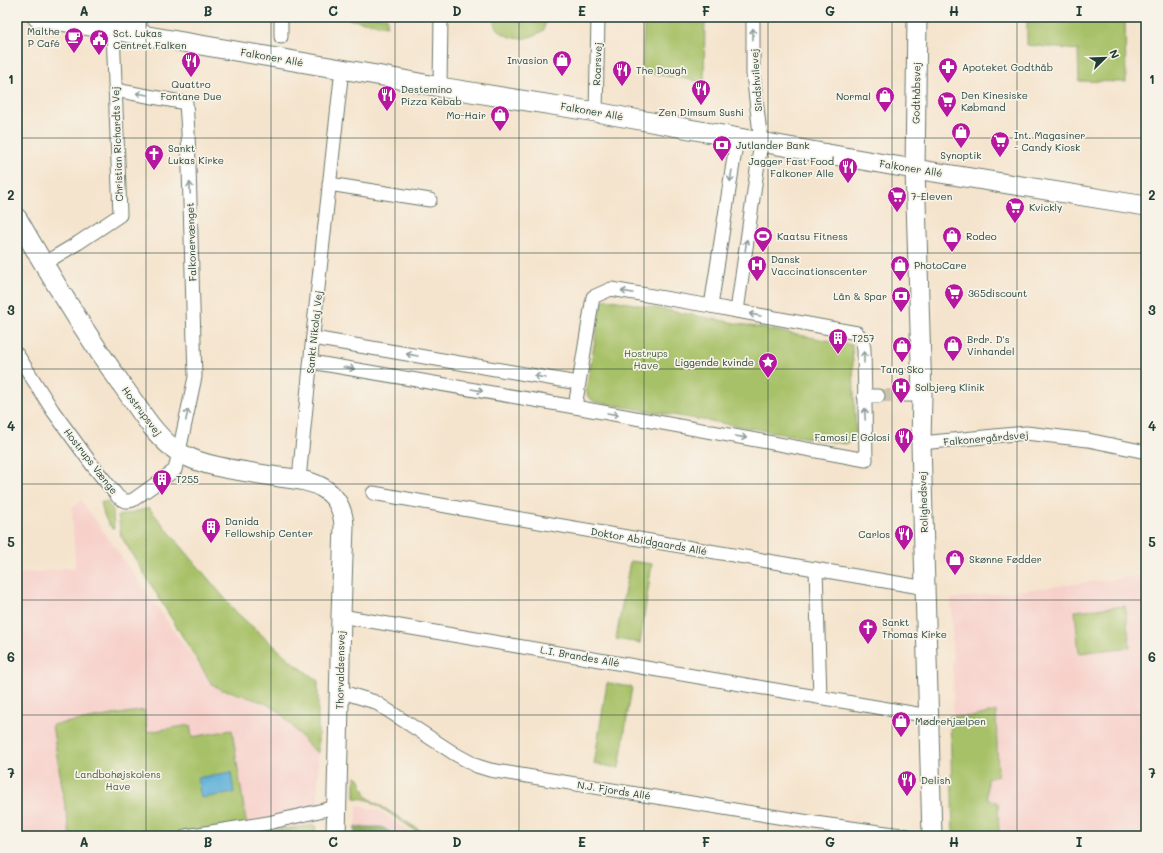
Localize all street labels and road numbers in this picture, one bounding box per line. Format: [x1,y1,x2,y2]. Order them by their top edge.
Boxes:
street label: Roarsvej [589,42,605,86]
street label: Falkoner Allé [239,45,305,69]
street label: Sindshvilevej [747,48,765,112]
street label: Godthåbsvej [908,62,924,124]
street label: Christian Richardts Vej [108,86,126,202]
street label: Falkoner Allé [559,99,625,123]
street label: Falkoner Allé [878,156,944,180]
street label: Falkonervænget [183,202,199,282]
street label: Sankt Nikolaj Vej [303,290,325,374]
street label: Hostrupsvej [119,383,165,439]
street label: Hostrups Vænge [61,425,121,497]
street label: Falkonergårdsvej [943,427,1029,449]
street label: Rolighedsvej [915,471,931,533]
street label: Doktor Abildgaards Allé [590,524,708,558]
street label: Thorvaldsensvej [332,630,348,710]
street label: L.I. Brandes Allé [539,642,621,670]
street label: N.J. Fjords Allé [576,777,652,803]

